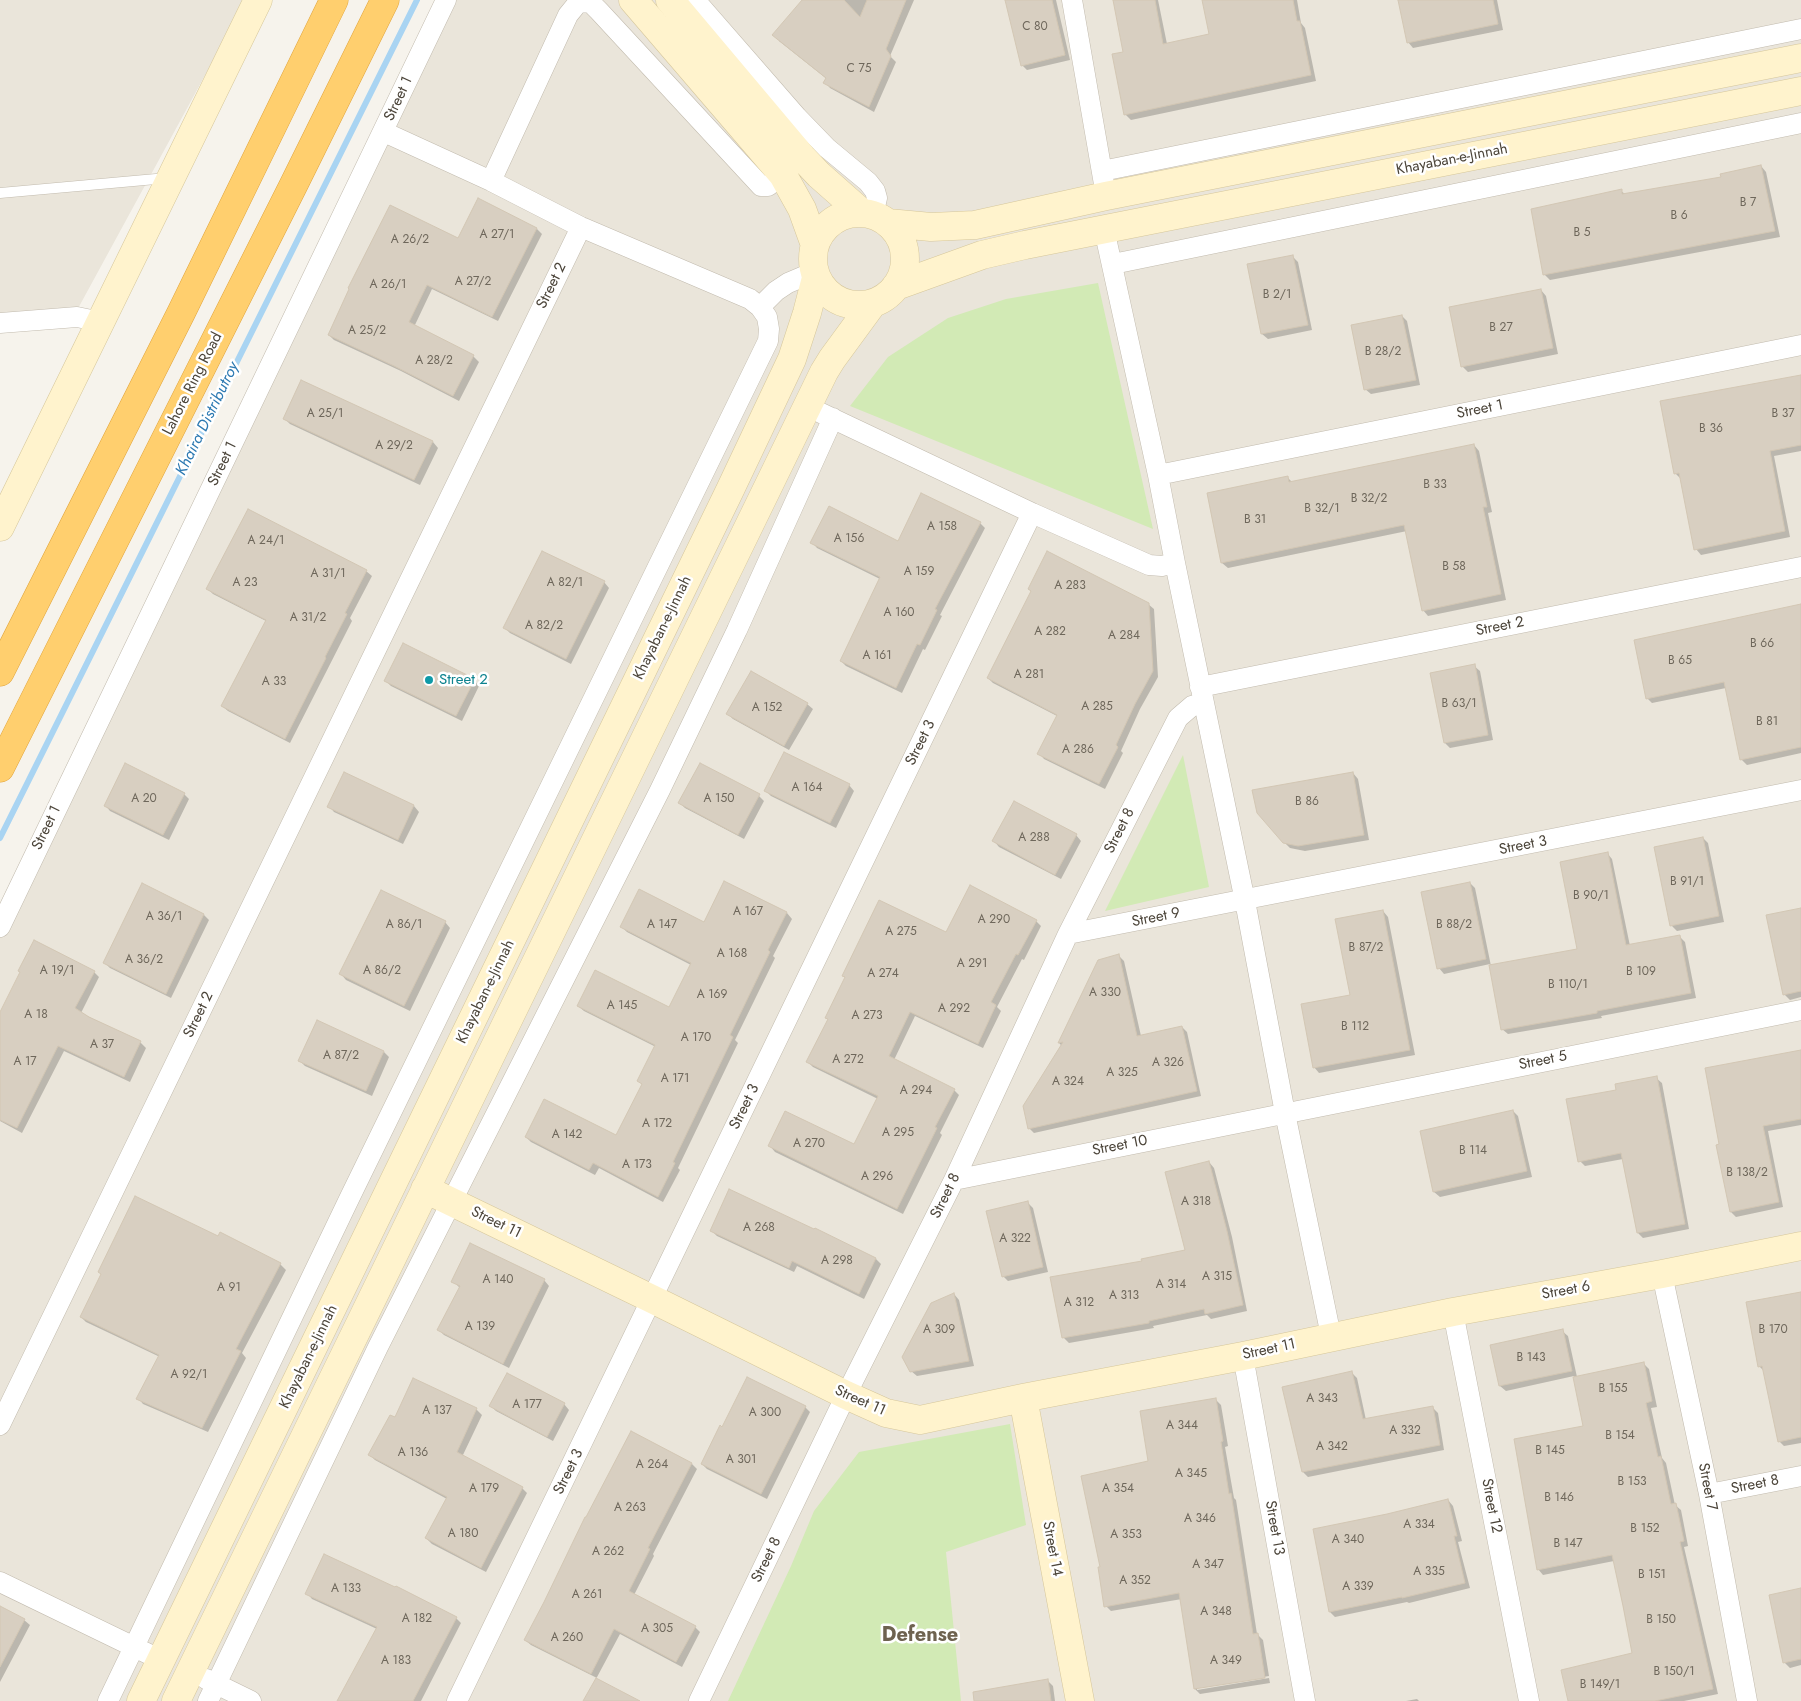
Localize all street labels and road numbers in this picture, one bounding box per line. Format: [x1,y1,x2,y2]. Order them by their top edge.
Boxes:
street label: Street 1 [381,74,417,124]
street label: Khayaban-e-Jinnah [1395,140,1509,180]
street label: Street 2 [533,260,571,312]
street label: Lahore Ring Road [159,330,227,438]
street label: Street 1 [1455,397,1505,423]
street label: Street 1 [205,439,241,489]
street label: Khayaban-e-Jinnah [630,573,696,683]
street label: Street 2 [1474,614,1526,640]
street label: Street 3 [902,717,940,769]
street label: Street 1 [29,803,65,853]
street label: Street 8 [1101,805,1139,857]
street label: Street 3 [1497,833,1549,859]
street label: Street 9 [1130,904,1182,932]
street label: Khayaban-e-Jinnah [453,937,519,1047]
street label: Street 2 [180,989,218,1041]
street label: Street 5 [1517,1048,1569,1074]
street label: Street 3 [726,1081,764,1133]
street label: Street 10 [1091,1132,1149,1160]
street label: Street 8 [927,1170,965,1222]
street label: Street 11 [468,1203,524,1243]
street label: Street 6 [1540,1278,1592,1304]
street label: Khayaban-e-Jinnah [276,1302,342,1412]
street label: Street 11 [1241,1336,1297,1364]
street label: Street 11 [832,1382,888,1420]
street label: Street 3 [550,1446,588,1498]
street label: Street 7 [1694,1462,1720,1512]
street label: Street 8 [1729,1472,1781,1498]
street label: Street 12 [1477,1477,1505,1535]
street label: Street 13 [1260,1499,1288,1557]
street label: Street 14 [1038,1520,1066,1578]
street label: Street 8 [748,1534,786,1586]

